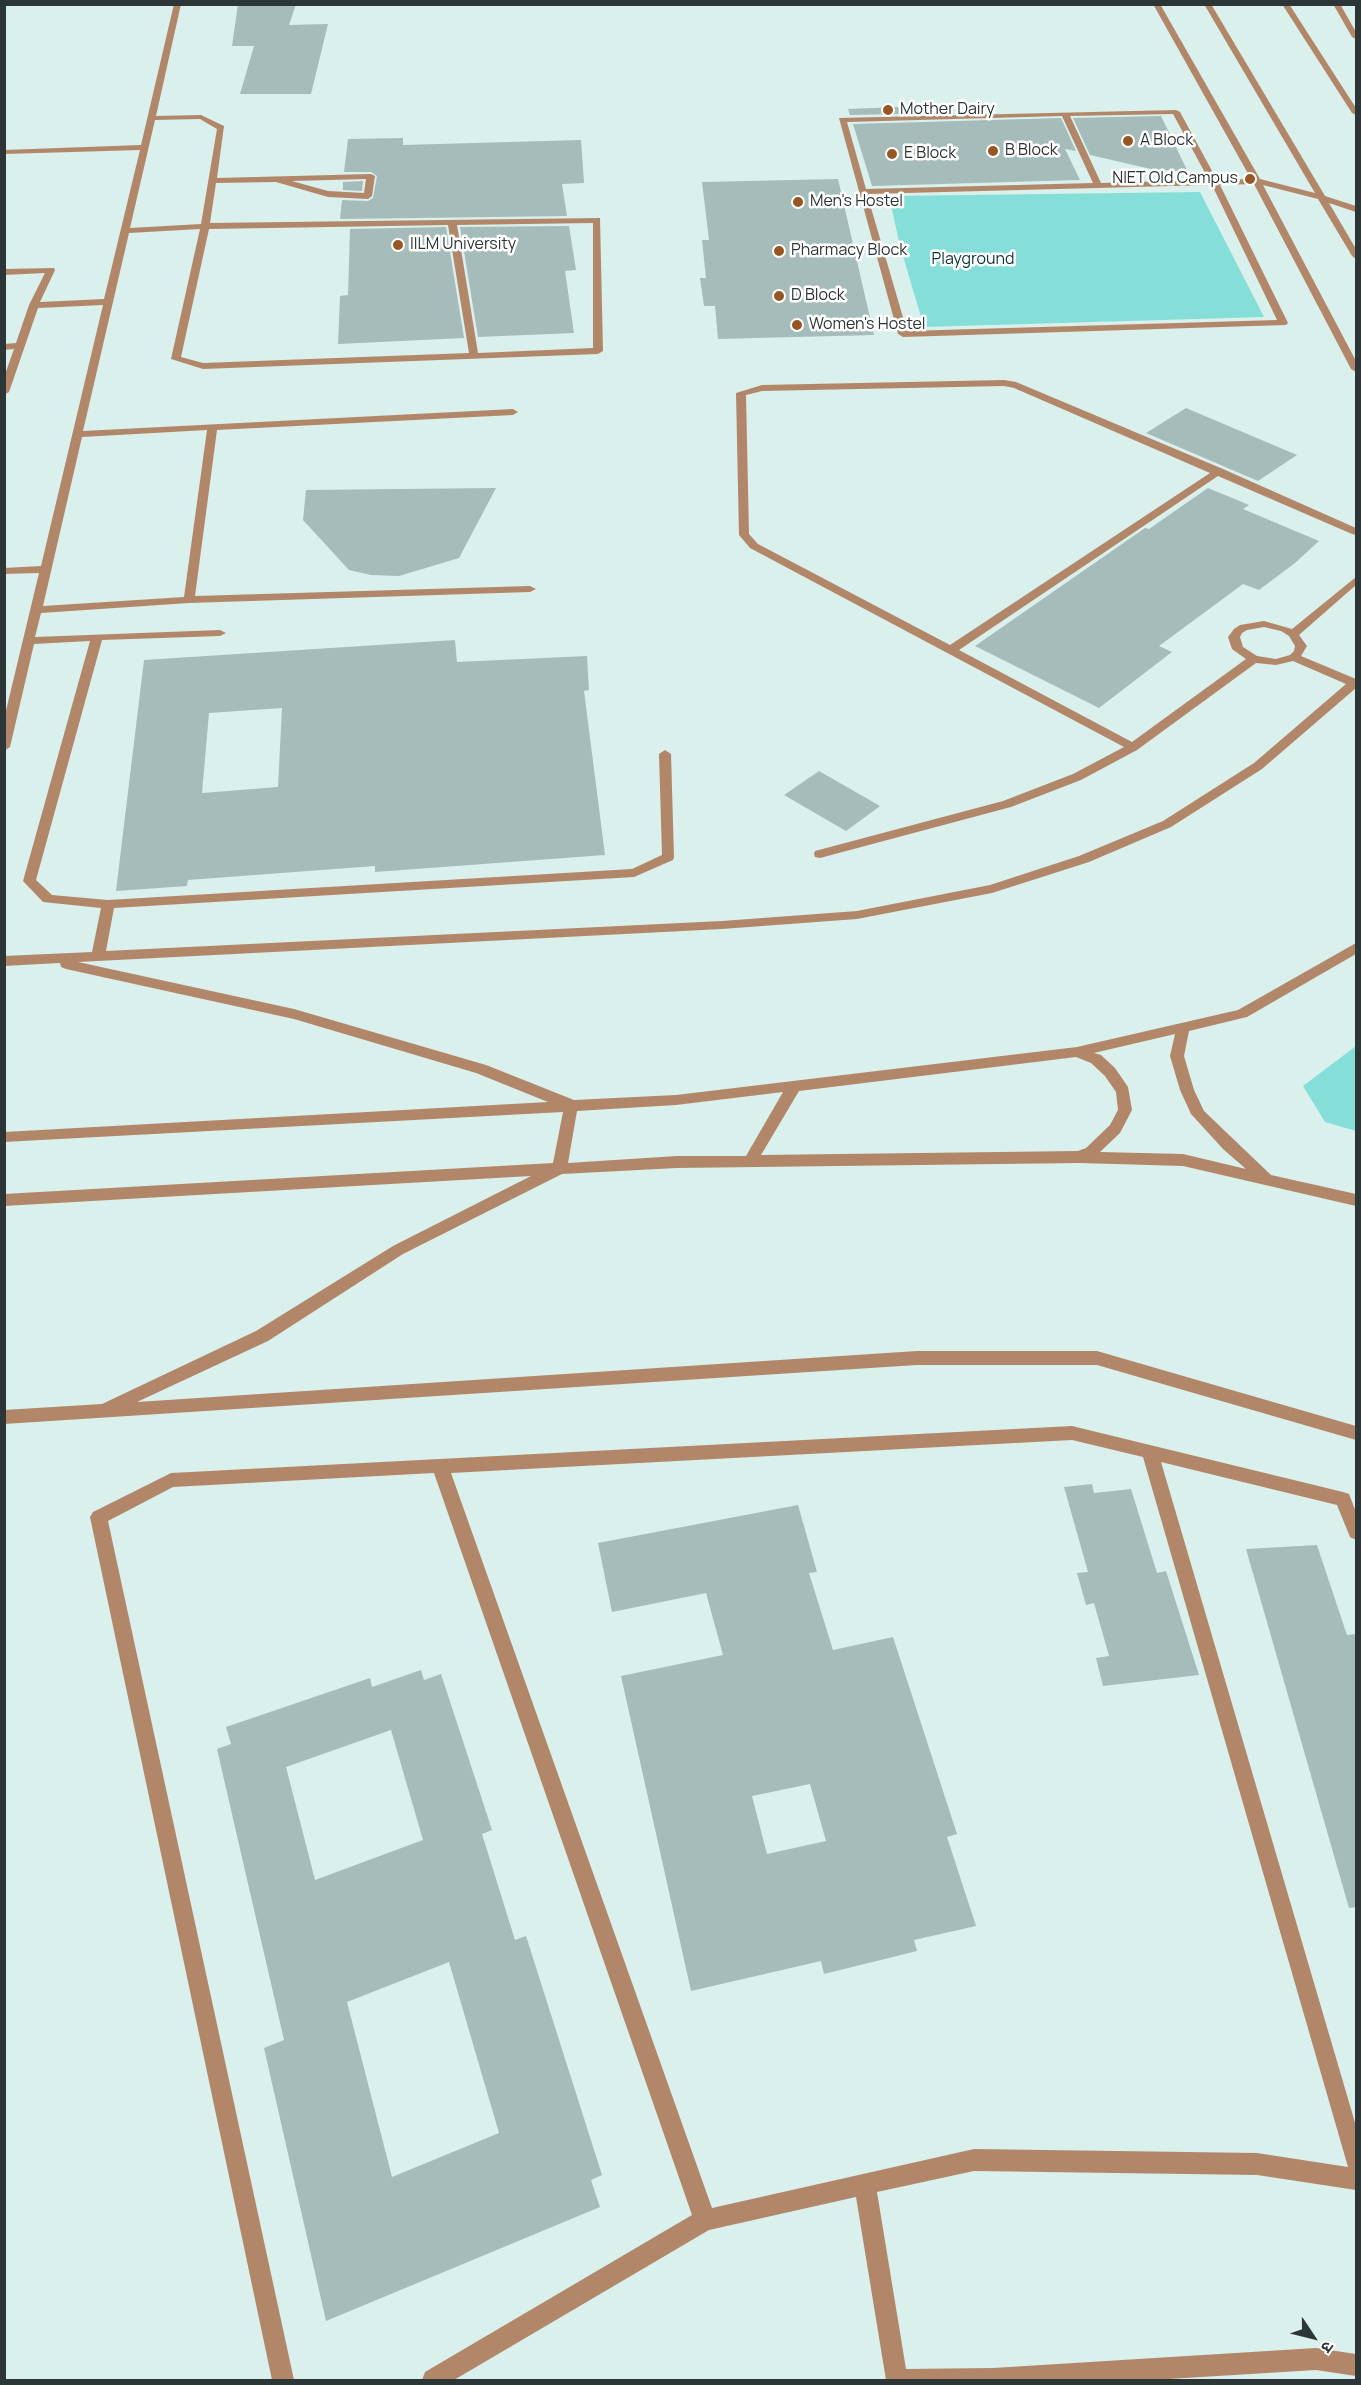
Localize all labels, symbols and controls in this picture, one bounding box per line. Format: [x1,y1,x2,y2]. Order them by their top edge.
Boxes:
place label: Mother Dairy [900,100,995,120]
marker: Mother Dairy [881,103,895,117]
place label: A Block [1140,131,1193,151]
marker: A Block [1121,134,1135,148]
place label: B Block [1005,141,1058,161]
place label: E Block [904,144,956,164]
marker: B Block [986,144,1000,158]
marker: E Block [885,147,899,161]
place label: NIET Old Campus [1112,169,1238,189]
marker: NIET Old Campus [1243,172,1257,186]
place label: Men's Hostel [810,192,903,212]
marker: Men's Hostel [791,195,805,209]
place label: IILM University [410,235,516,255]
marker: IILM University [391,238,405,252]
place label: Pharmacy Block [791,241,907,261]
marker: Pharmacy Block [772,244,786,258]
park label: Playground [931,250,1015,270]
place label: D Block [791,286,845,306]
marker: D Block [772,289,786,303]
place label: Women's Hostel [809,315,926,335]
marker: Women's Hostel [790,318,804,332]
north arrow [1283,2307,1343,2367]
text: उ [1316,2337,1339,2357]

